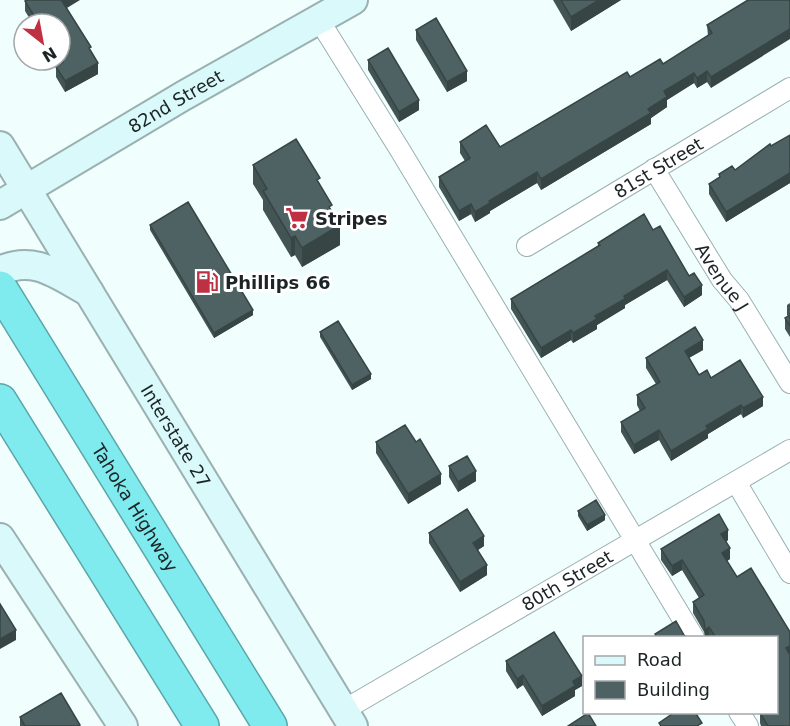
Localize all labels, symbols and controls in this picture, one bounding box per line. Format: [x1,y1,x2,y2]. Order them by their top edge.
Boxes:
north arrow [12,12,72,72]
text: N [39,43,60,66]
street label: 82nd Street [124,65,227,137]
street label: 81st Street [610,133,706,202]
supermarket icon: Stripes [284,205,310,231]
place label: Stripes [315,208,387,229]
street label: Avenue J [692,239,753,314]
fuel station icon: Phillips 66 [194,269,220,295]
place label: Phillips 66 [225,272,331,293]
street label: Interstate 27 [137,380,216,491]
street label: Tahoka Highway [88,439,183,576]
street label: 80th Street [518,545,616,615]
legend [583,636,778,714]
text: Road [637,649,682,670]
text: Building [637,679,710,700]

